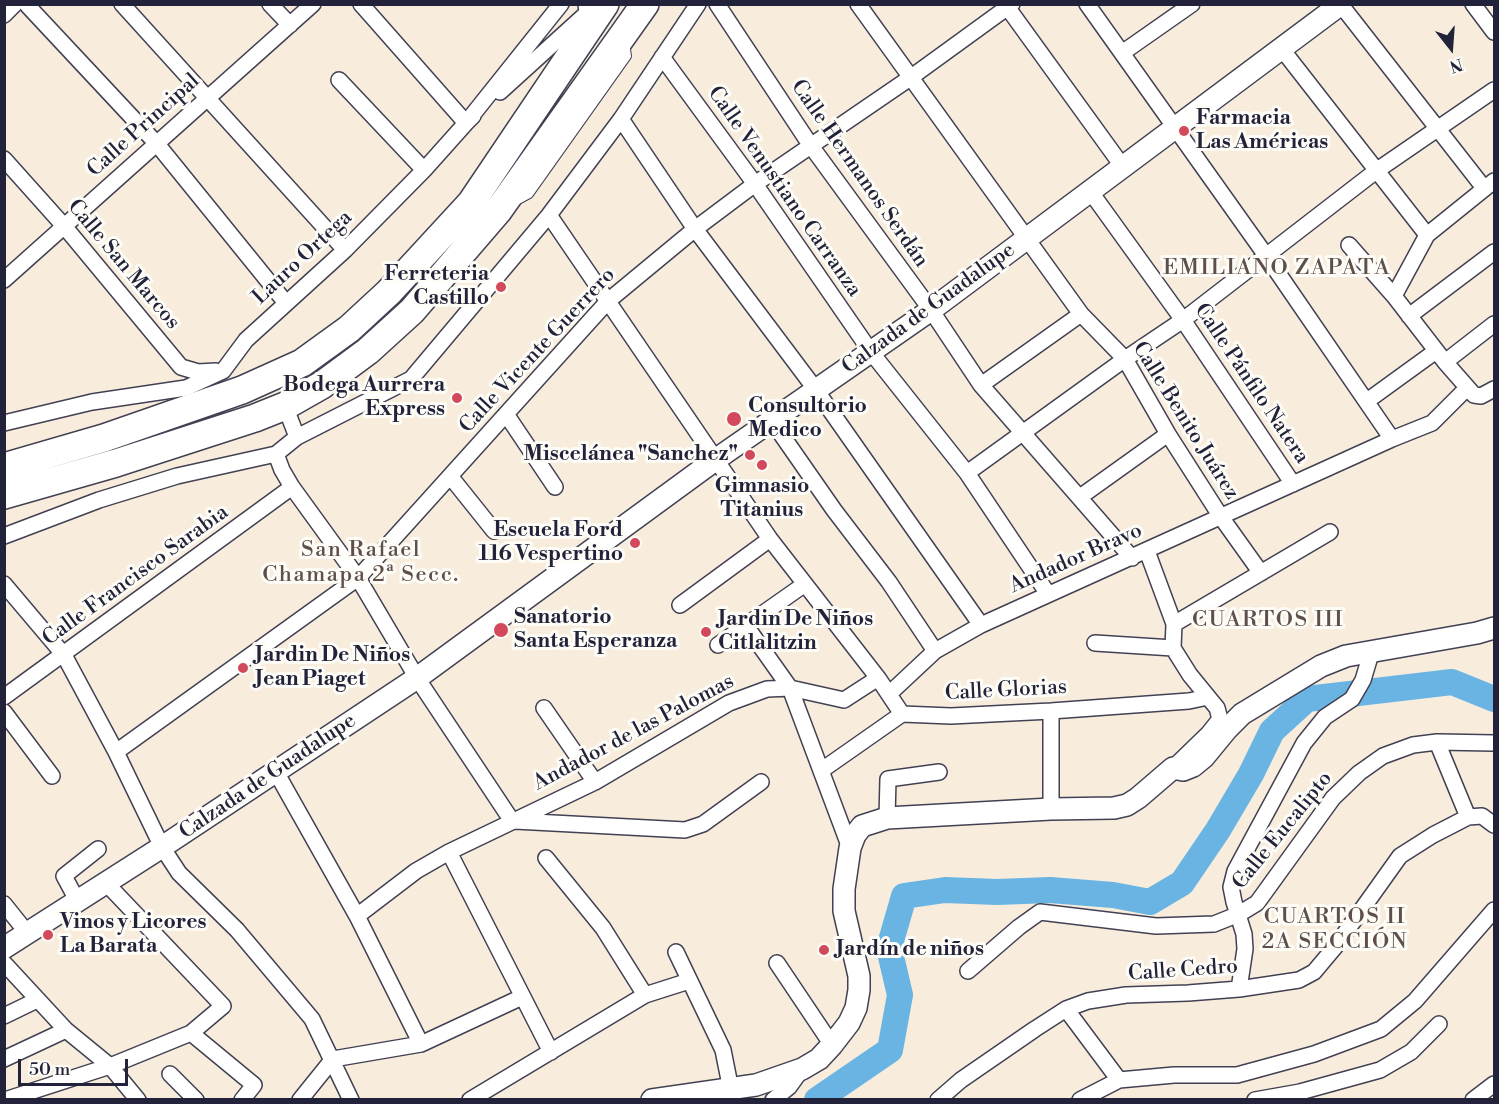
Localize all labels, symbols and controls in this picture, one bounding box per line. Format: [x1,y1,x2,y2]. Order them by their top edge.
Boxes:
north arrow [1421,18,1481,78]
text: N [1447,54,1465,77]
street label: Calle Principal [83,69,205,183]
street label: Calle Hermanos Serdán [785,76,933,272]
street label: Calle Venustiano Carranza [702,82,866,302]
place label: Farmacia Las Américas [1196,106,1328,156]
marker: Farmacia Las Américas [1177,124,1191,138]
street label: Calle San Marcos [61,195,185,335]
street label: Lauro Ortega [248,206,358,310]
street label: Calzada de Guadalupe [838,238,1020,380]
district label: EMILIANO ZAPATA [1163,256,1391,282]
place label: Ferreteria Castillo [384,262,489,312]
street label: Calle Vicente Guerrero [455,263,621,439]
marker: Ferreteria Castillo [494,280,508,294]
street label: Calle Pánfilo Natera [1188,299,1314,469]
street label: Calle Benito Juárez [1126,337,1244,505]
place label: Bodega Aurrera Express [283,373,445,423]
marker: Bodega Aurrera Express [450,391,464,405]
place label: Consultorio Medico [748,394,867,444]
marker: Consultorio Medico [725,410,743,428]
place label: Miscelánea "Sanchez" [523,442,738,468]
marker: Miscelánea "Sanchez" [743,448,757,462]
marker: Gimnasio Titanius [755,458,769,472]
place label: Gimnasio Titanius [715,474,809,524]
street label: Calle Francisco Sarabia [38,500,234,652]
place label: Escuela Ford 116 Vespertino [478,518,623,568]
street label: Andador Bravo [1006,518,1146,600]
marker: Escuela Ford 116 Vespertino [628,536,642,550]
district label: San Rafael Chamapa 2ª Secc. [274,538,448,590]
place label: Sanatorio Santa Esperanza [514,605,677,655]
place label: Jardin De Niños Citlalitzin [718,607,873,657]
district label: CUARTOS III [1192,608,1344,634]
marker: Sanatorio Santa Esperanza [492,621,510,639]
marker: Jardin De Niños Citlalitzin [699,625,713,639]
place label: Jardin De Niños Jean Piaget [255,643,410,693]
marker: Jardin De Niños Jean Piaget [236,661,250,675]
street label: Andador de las Palomas [529,669,739,797]
street label: Calle Glorias [944,675,1068,707]
street label: Calzada de Guadalupe [175,709,361,845]
street label: Calle Eucalipto [1228,767,1338,895]
district label: CUARTOS II 2A SECCIÓN [1262,905,1408,956]
place label: Vinos y Licores La Barata [60,910,206,960]
marker: Vinos y Licores La Barata [41,928,55,942]
place label: Jardín de niños [836,937,984,963]
marker: Jardín de niños [817,943,831,957]
street label: Calle Cedro [1127,955,1239,987]
scale bar [21,1047,130,1085]
text: 50 m [29,1058,70,1081]

